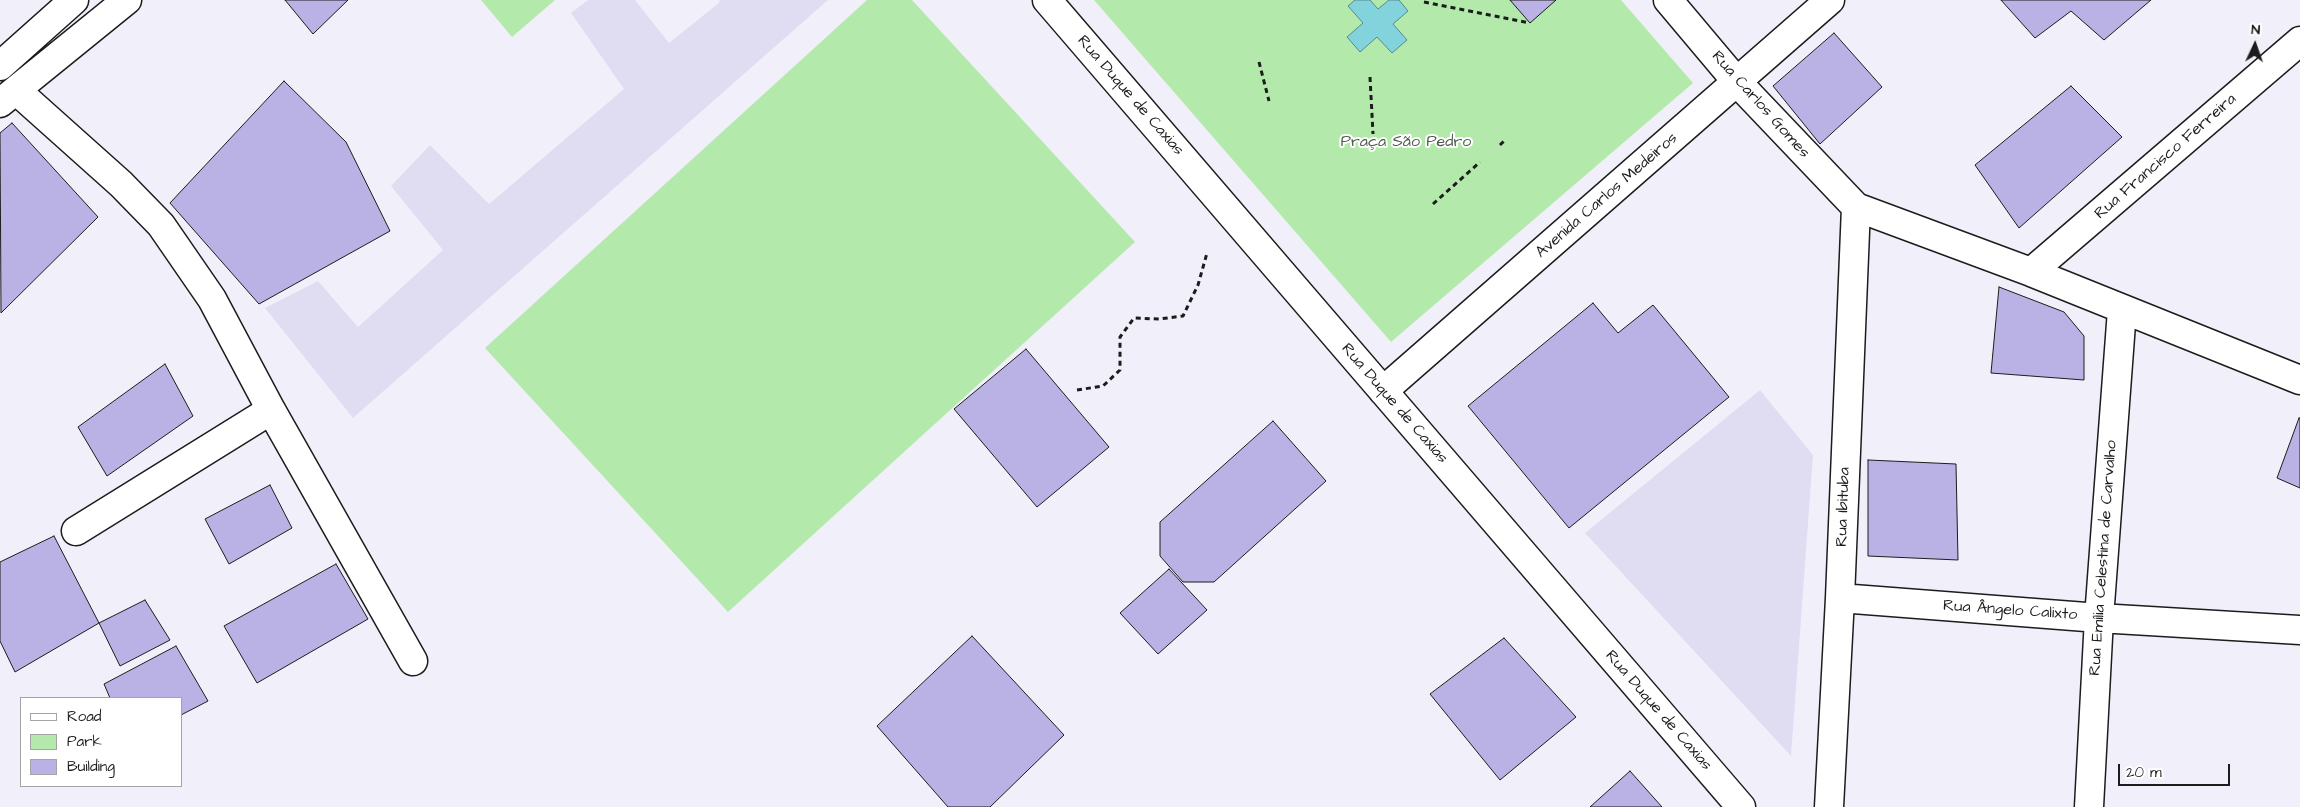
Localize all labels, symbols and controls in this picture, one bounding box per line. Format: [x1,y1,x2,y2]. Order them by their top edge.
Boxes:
north arrow [2230,20,2280,70]
text: N [2251,20,2261,40]
street label: Rua Duque de Caxias [1073,32,1187,160]
street label: Rua Carlos Gomes [1707,47,1813,163]
street label: Rua Francisco Ferreira [2091,90,2241,224]
street label: Avenida Carlos Medeiros [1532,129,1682,263]
park label: Praça São Pedro [1341,133,1471,153]
street label: Rua Duque de Caxias [1337,340,1451,468]
street label: Rua Emília Celestina de Carvalho [2086,440,2122,676]
street label: Rua Ibituba [1833,467,1855,547]
street label: Rua Ângelo Calixto [1942,597,2078,625]
street label: Rua Duque de Caxias [1601,647,1715,775]
legend [20,697,182,787]
text: Road [67,706,101,727]
text: Park [67,731,102,752]
scale bar [2120,754,2232,786]
text: Building [67,756,115,777]
text: 20 m [2126,762,2162,783]

